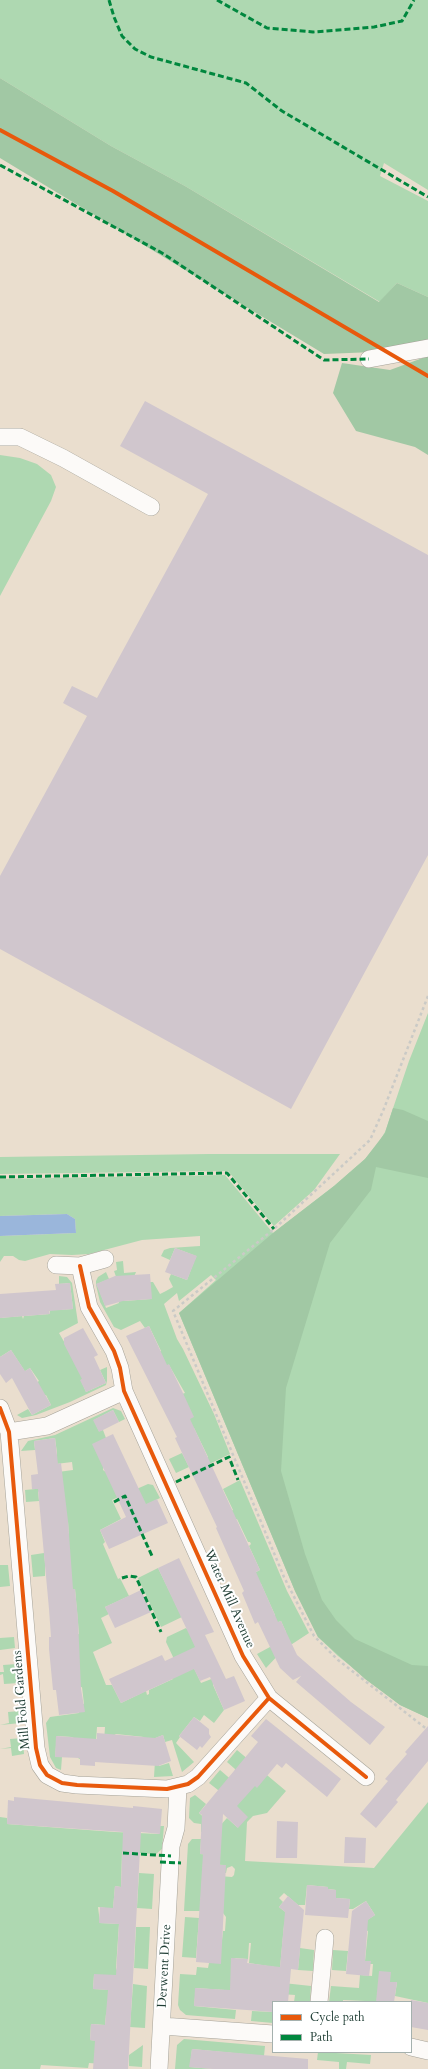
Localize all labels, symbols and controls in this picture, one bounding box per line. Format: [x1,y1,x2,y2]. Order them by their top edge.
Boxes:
street label: Water Mill Avenue [200,1547,258,1651]
street label: Mill Fold Gardens [10,1650,34,1750]
street label: Derwent Drive [155,1924,175,2008]
legend [272,2001,412,2053]
text: Cycle path [310,2009,365,2025]
text: Path [310,2029,333,2045]

